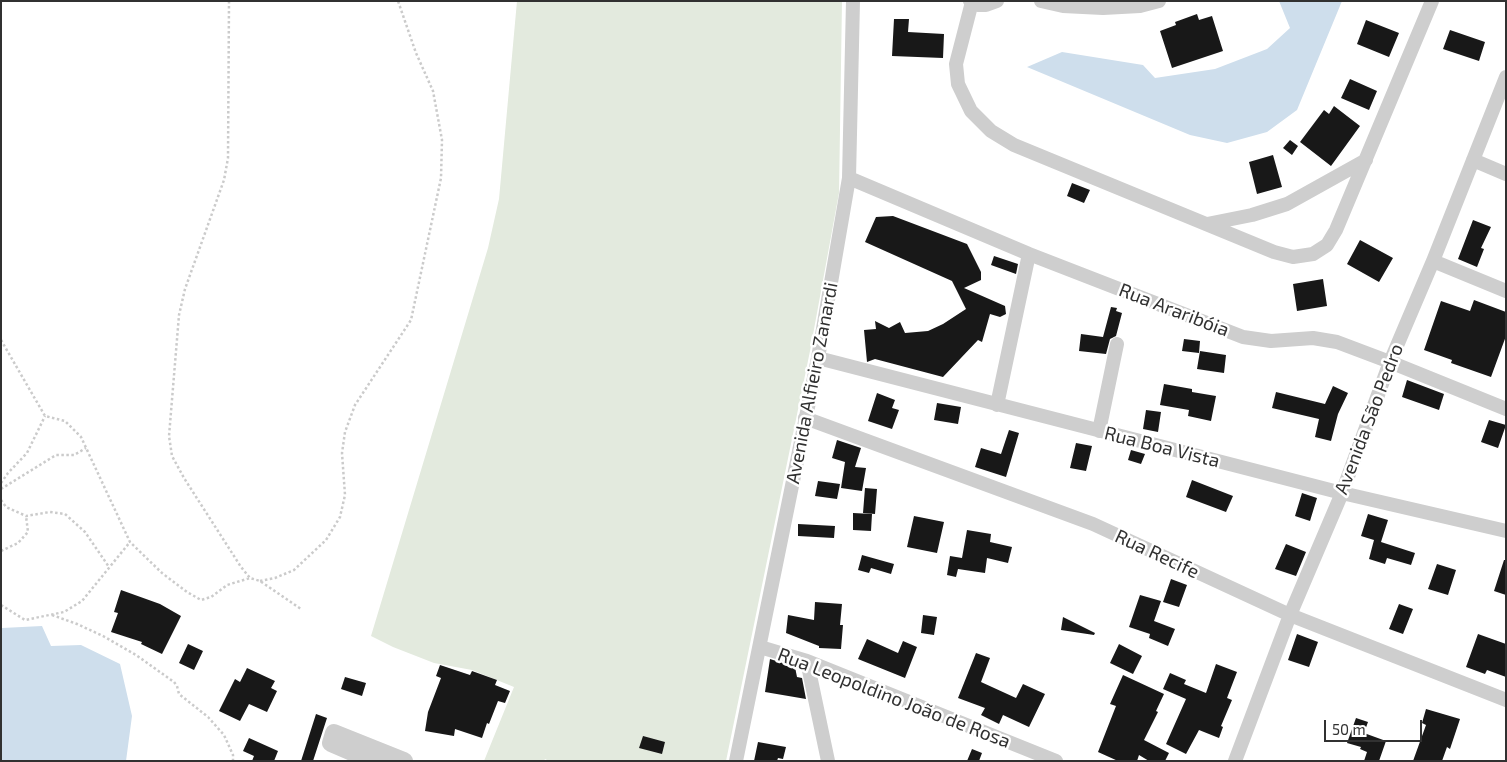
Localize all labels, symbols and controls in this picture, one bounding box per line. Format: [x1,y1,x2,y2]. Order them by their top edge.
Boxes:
street label: Rua Araribóia [1116,279,1232,341]
street label: Avenida Alfieiro Zanardi [781,280,843,486]
street label: Avenida São Pedro [1330,341,1408,497]
street label: Rua Boa Vista [1102,422,1222,472]
street label: Rua Recife [1111,525,1203,583]
street label: Rua Leopoldino João de Rosa [774,643,1014,753]
scale bar [1327,710,1424,742]
text: 50 m [1332,720,1366,738]

